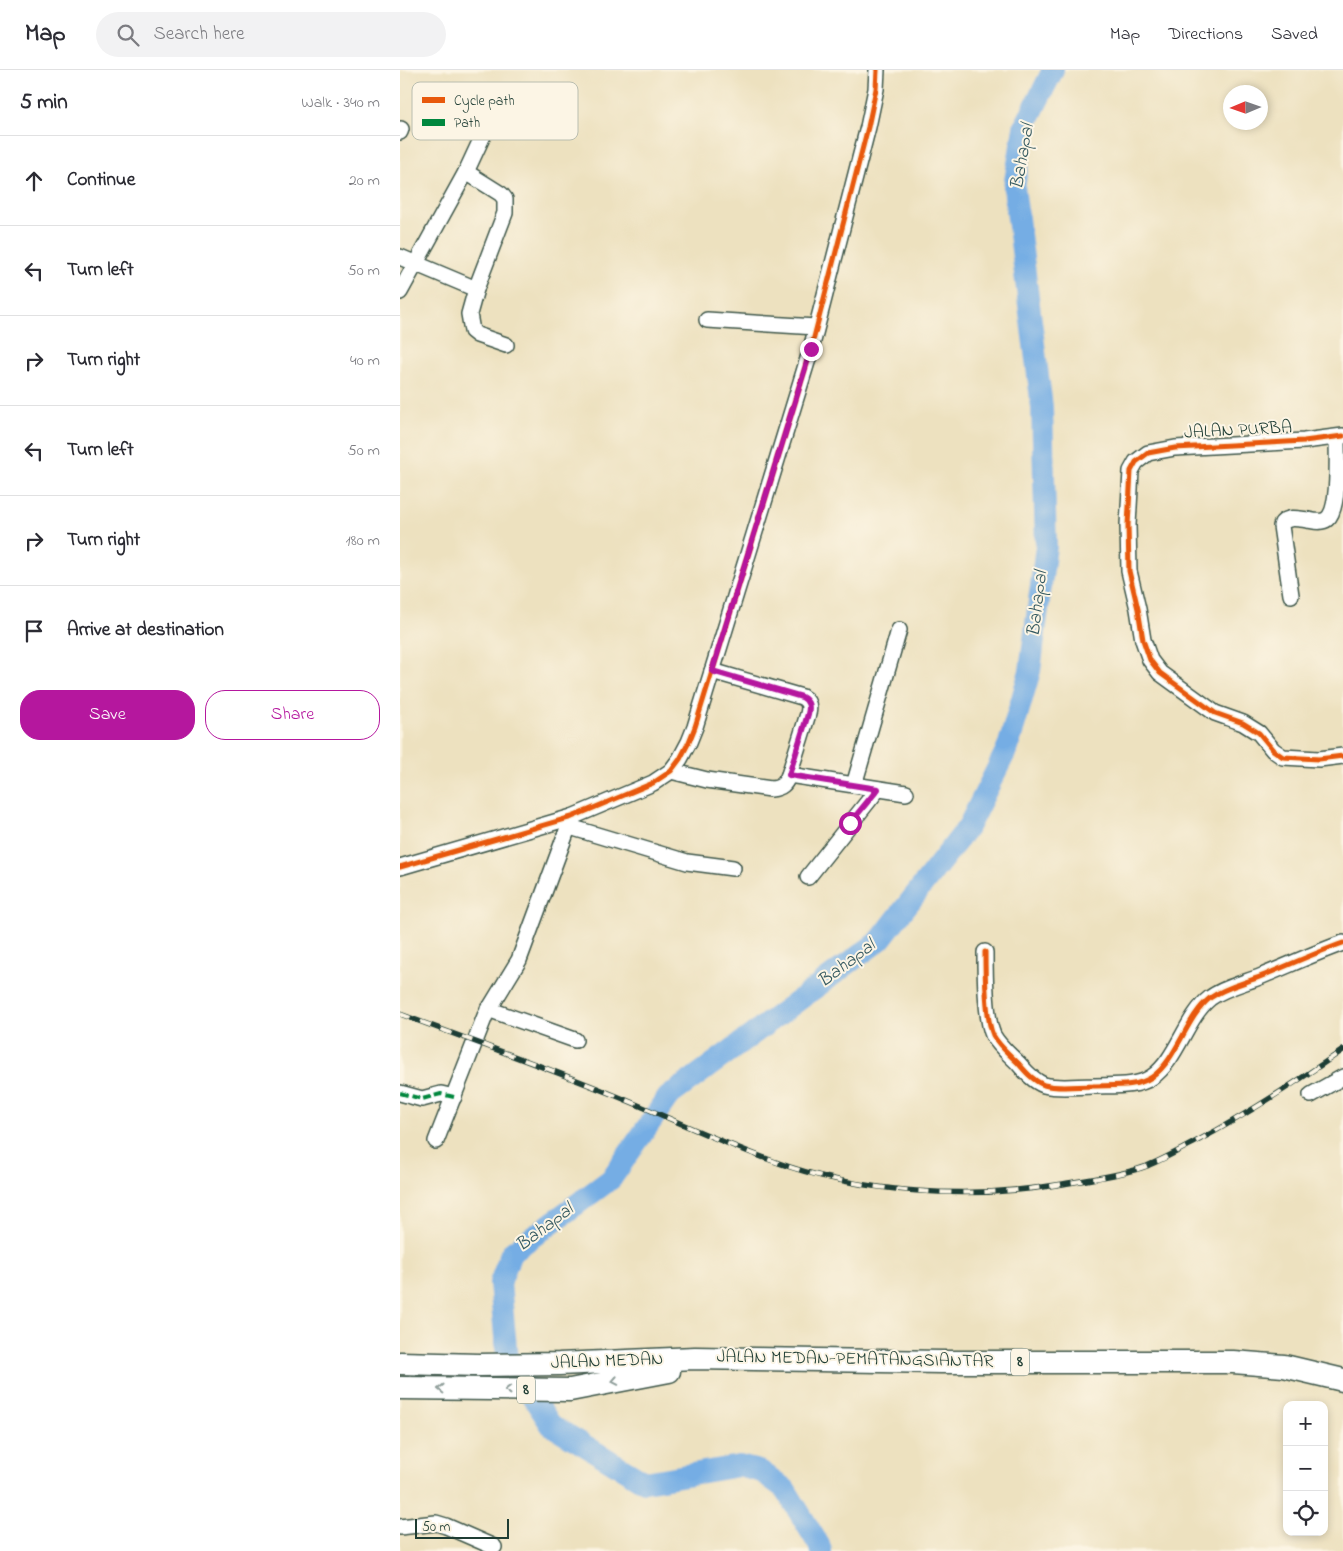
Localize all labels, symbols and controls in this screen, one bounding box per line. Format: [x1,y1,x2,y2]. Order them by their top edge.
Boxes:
search box [96,12,446,57]
text: Map [25,17,66,52]
icon: search [114,21,142,49]
text: Search here [154,21,245,48]
text: Map [1110,22,1140,48]
text: Directions [1168,22,1243,48]
text: Saved [1271,22,1318,48]
legend [412,82,578,140]
north arrow [1223,85,1268,130]
text: 5 min [20,88,68,118]
text: Walk · 340 m [301,91,380,115]
text: Cycle path [454,91,515,113]
text: Path [454,113,480,134]
water label: Bahapal [1004,119,1043,192]
icon: ahead [20,167,48,195]
text: Continue [67,167,135,194]
text: 20 m [349,169,380,193]
icon: left [20,257,48,285]
text: Turn left [67,257,134,284]
text: 50 m [348,259,380,283]
route end [800,338,823,361]
icon: right [20,347,48,375]
text: Turn right [67,347,140,374]
text: 40 m [350,349,380,373]
street label: JALAN PURBA [1183,415,1293,447]
icon: left [20,437,48,465]
text: Turn left [67,437,134,464]
text: 50 m [348,439,380,463]
icon: right [20,527,48,555]
text: Turn right [67,527,140,554]
text: 180 m [346,529,380,553]
water label: Bahapal [1021,567,1056,638]
icon: arrive [20,617,48,645]
text: Arrive at destination [67,617,224,644]
button: Save [20,690,195,740]
button: Share [205,690,380,740]
route start [839,812,862,835]
water label: Bahapal [812,932,884,995]
water label: Bahapal [510,1196,582,1259]
street label: JALAN MEDAN-PEMATANGSIANTAR [716,1345,994,1375]
street label: JALAN MEDAN [550,1347,664,1377]
road number: 8 [1011,1348,1029,1375]
road number: 8 [517,1376,535,1404]
one-way arrow [611,1376,619,1386]
one-way arrow [436,1383,444,1394]
one-way arrow [504,1385,512,1395]
map controls [1283,1401,1328,1536]
button: + [1283,1401,1328,1446]
button: − [1283,1446,1328,1491]
button: locate [1283,1491,1328,1536]
scale bar [415,1516,509,1539]
text: 50 m [422,1517,450,1538]

